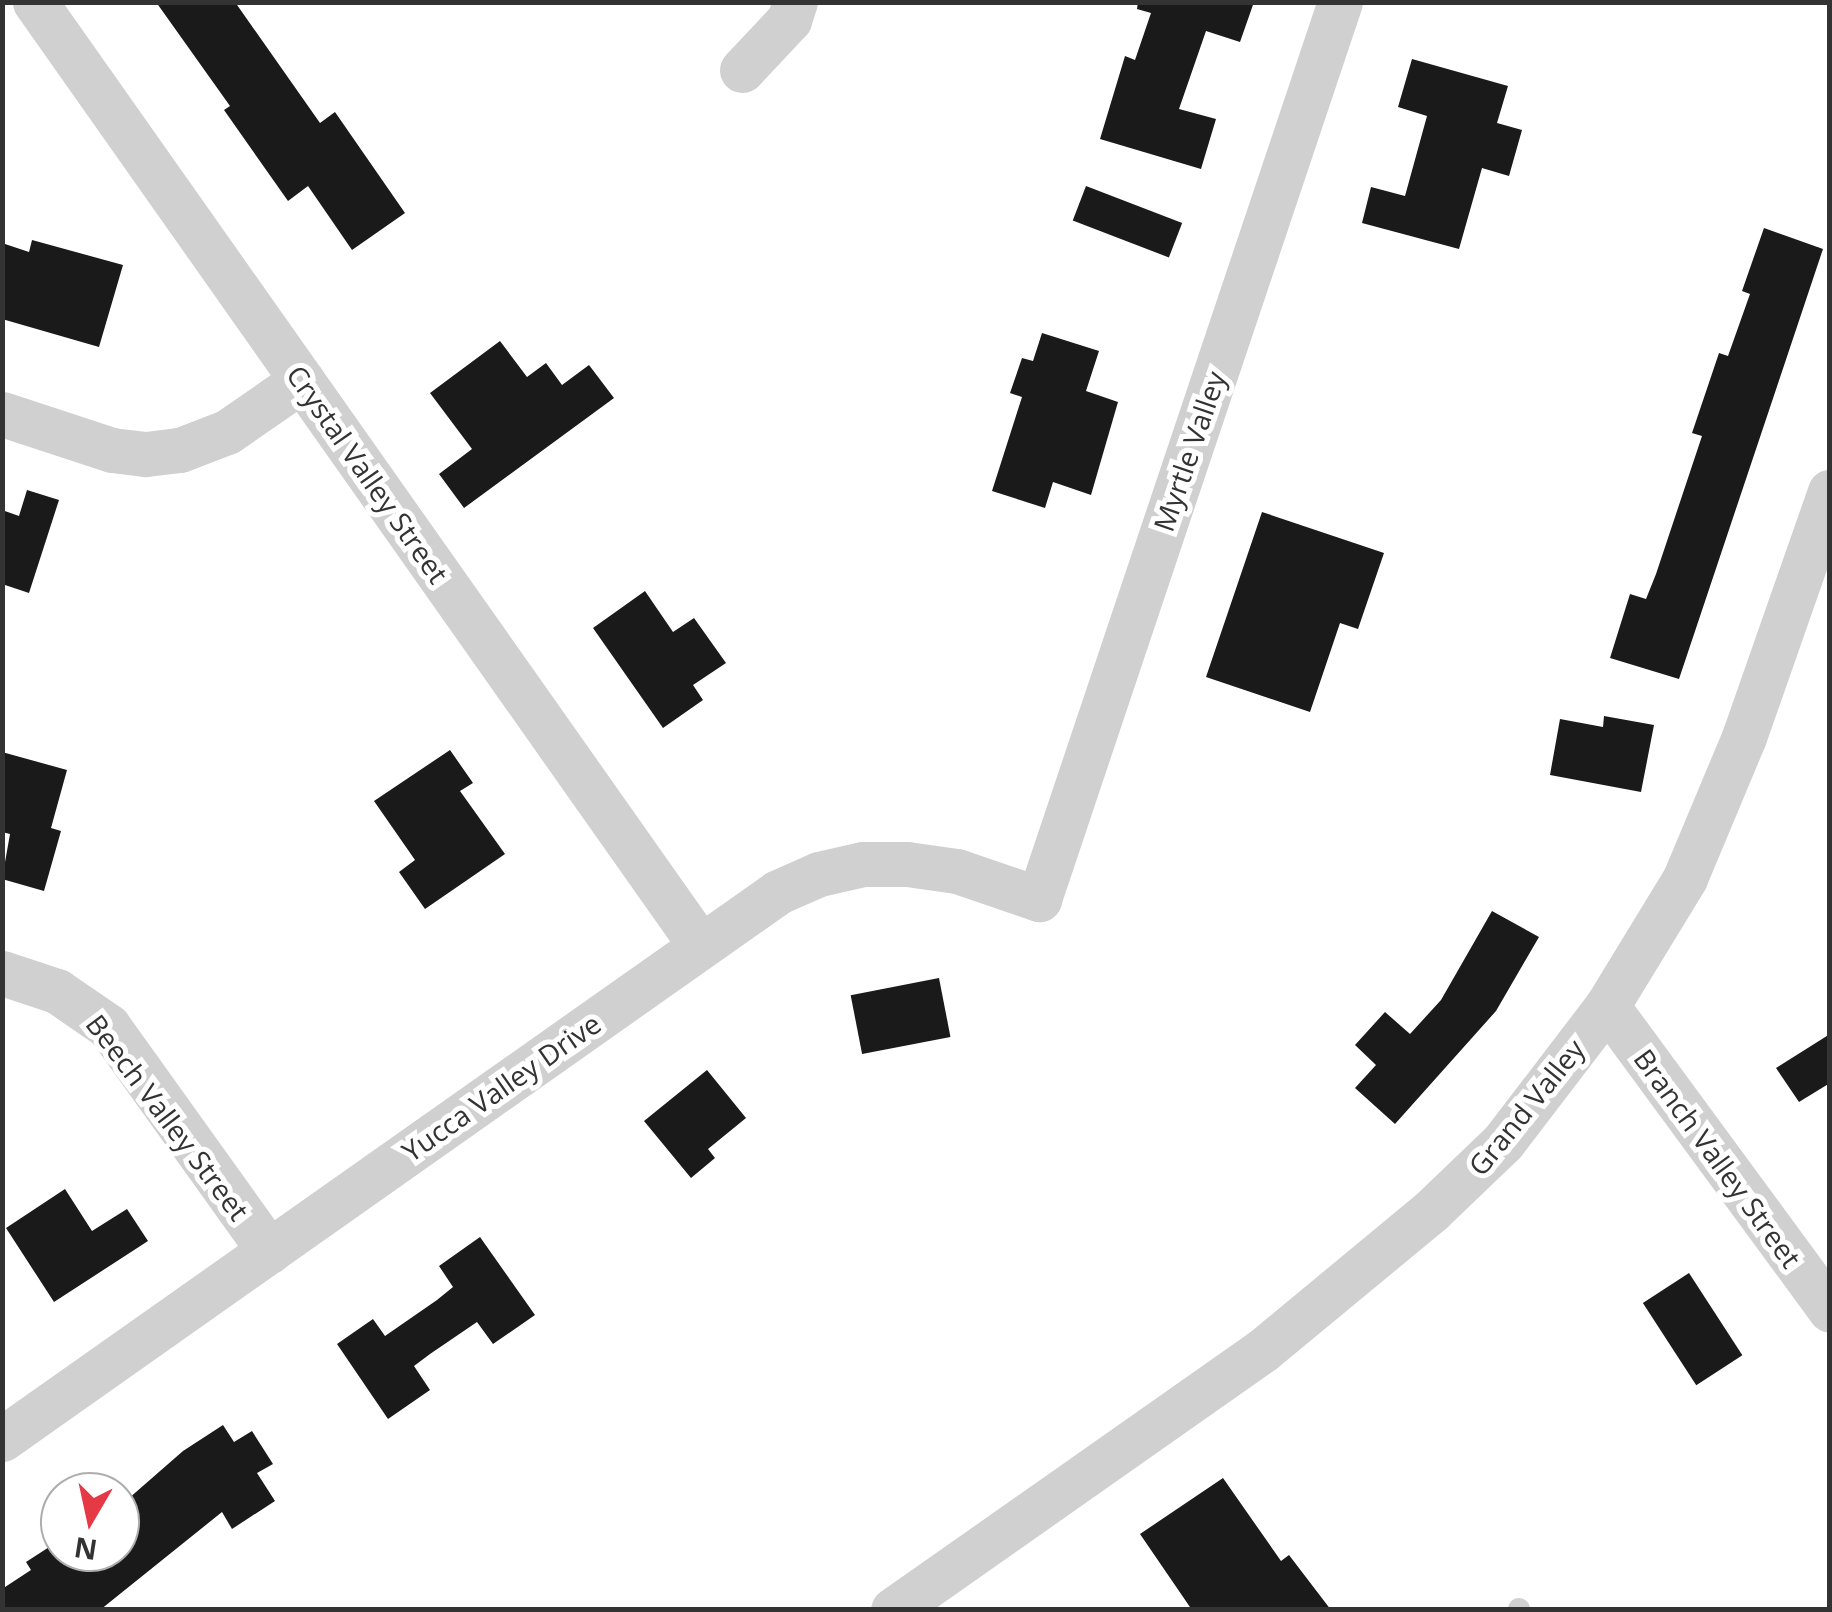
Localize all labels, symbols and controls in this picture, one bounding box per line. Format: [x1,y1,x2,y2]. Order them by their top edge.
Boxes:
street label: Crystal Valley Street [280,359,456,589]
street label: Myrtle Valley [1146,367,1232,535]
street label: Yucca Valley Drive [395,1006,607,1168]
street label: Beech Valley Street [80,1007,256,1227]
street label: Grand Valley [1461,1032,1591,1182]
street label: Branch Valley Street [1627,1042,1809,1274]
north arrow [40,1472,140,1572]
text: N [71,1529,100,1570]

